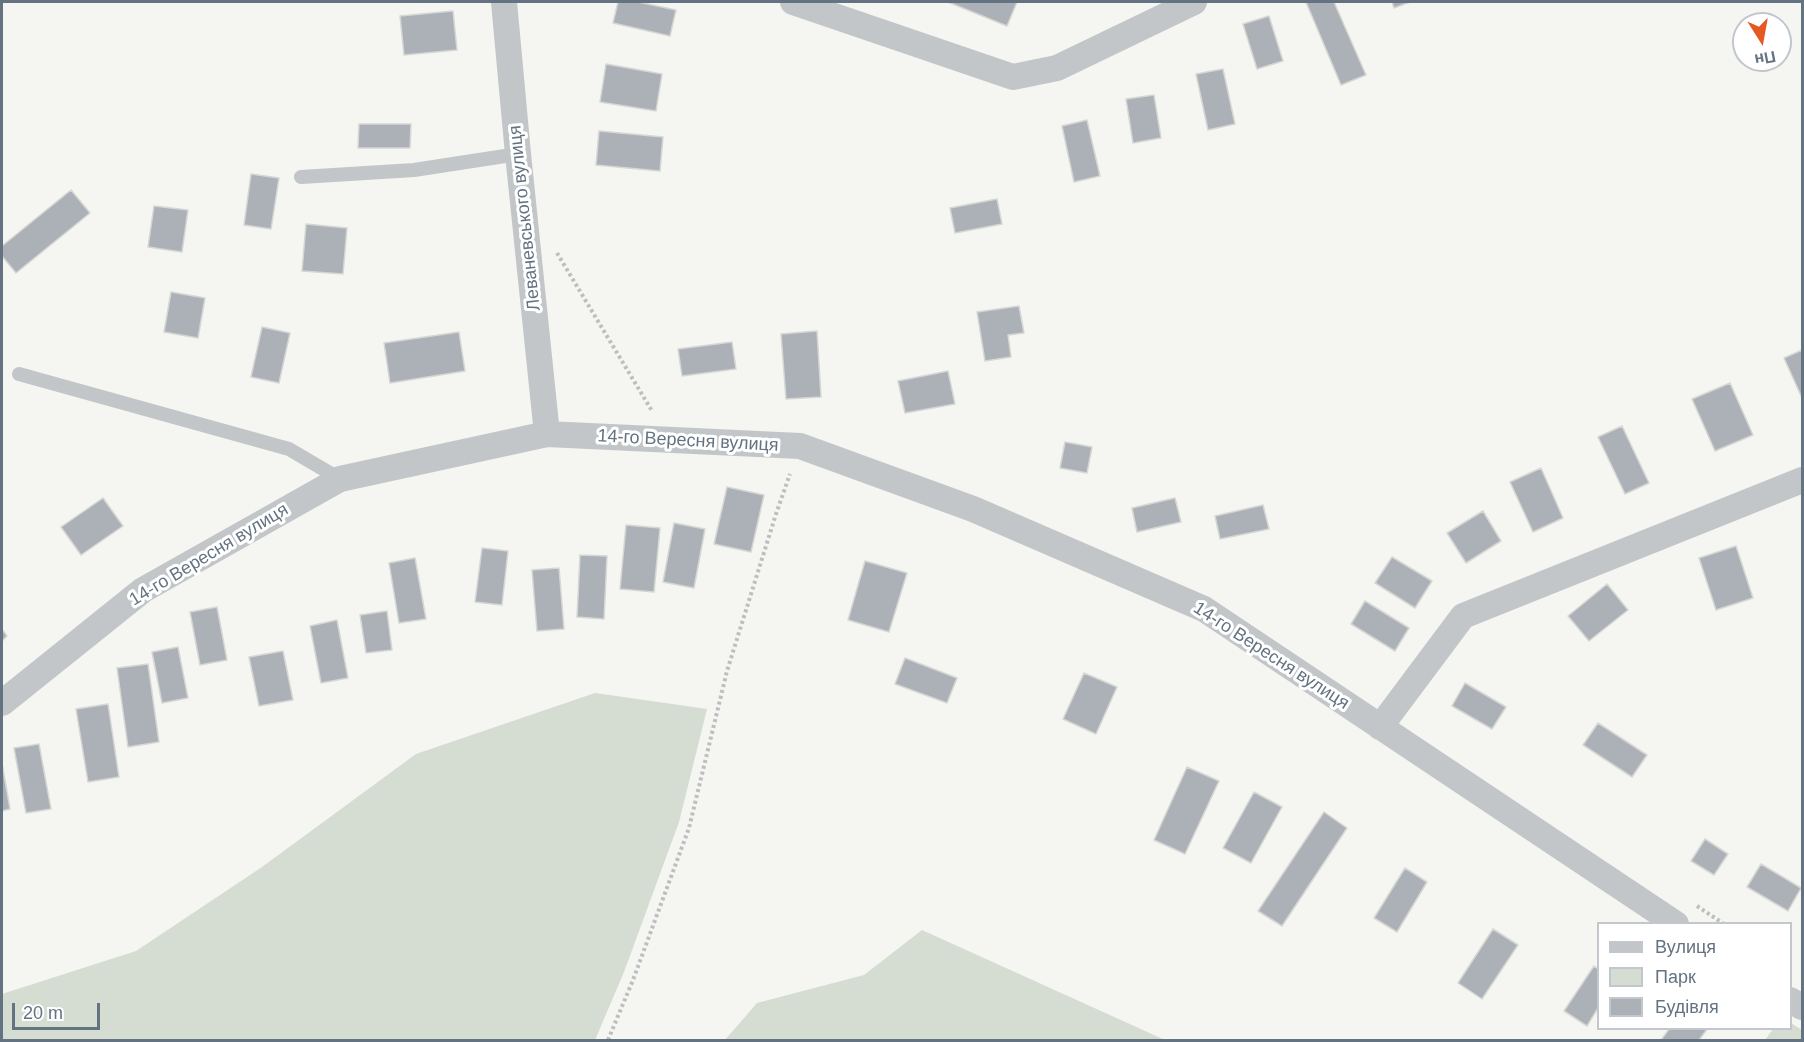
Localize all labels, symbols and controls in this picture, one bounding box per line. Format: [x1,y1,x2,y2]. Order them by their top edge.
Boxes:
north arrow [1732,12,1792,72]
text: Пн [1753,48,1777,69]
street label: Леваневського вулиця [505,124,545,312]
street label: 14-го Вересня вулиця [597,425,779,457]
street label: 14-го Вересня вулиця [126,499,292,611]
street label: 14-го Вересня вулиця [1189,598,1353,714]
legend [1597,922,1792,1030]
text: Вулиця [1655,937,1716,957]
text: Парк [1655,967,1696,987]
scale bar [15,991,104,1029]
text: Будівля [1655,997,1719,1017]
text: 20 m [23,1003,63,1023]

